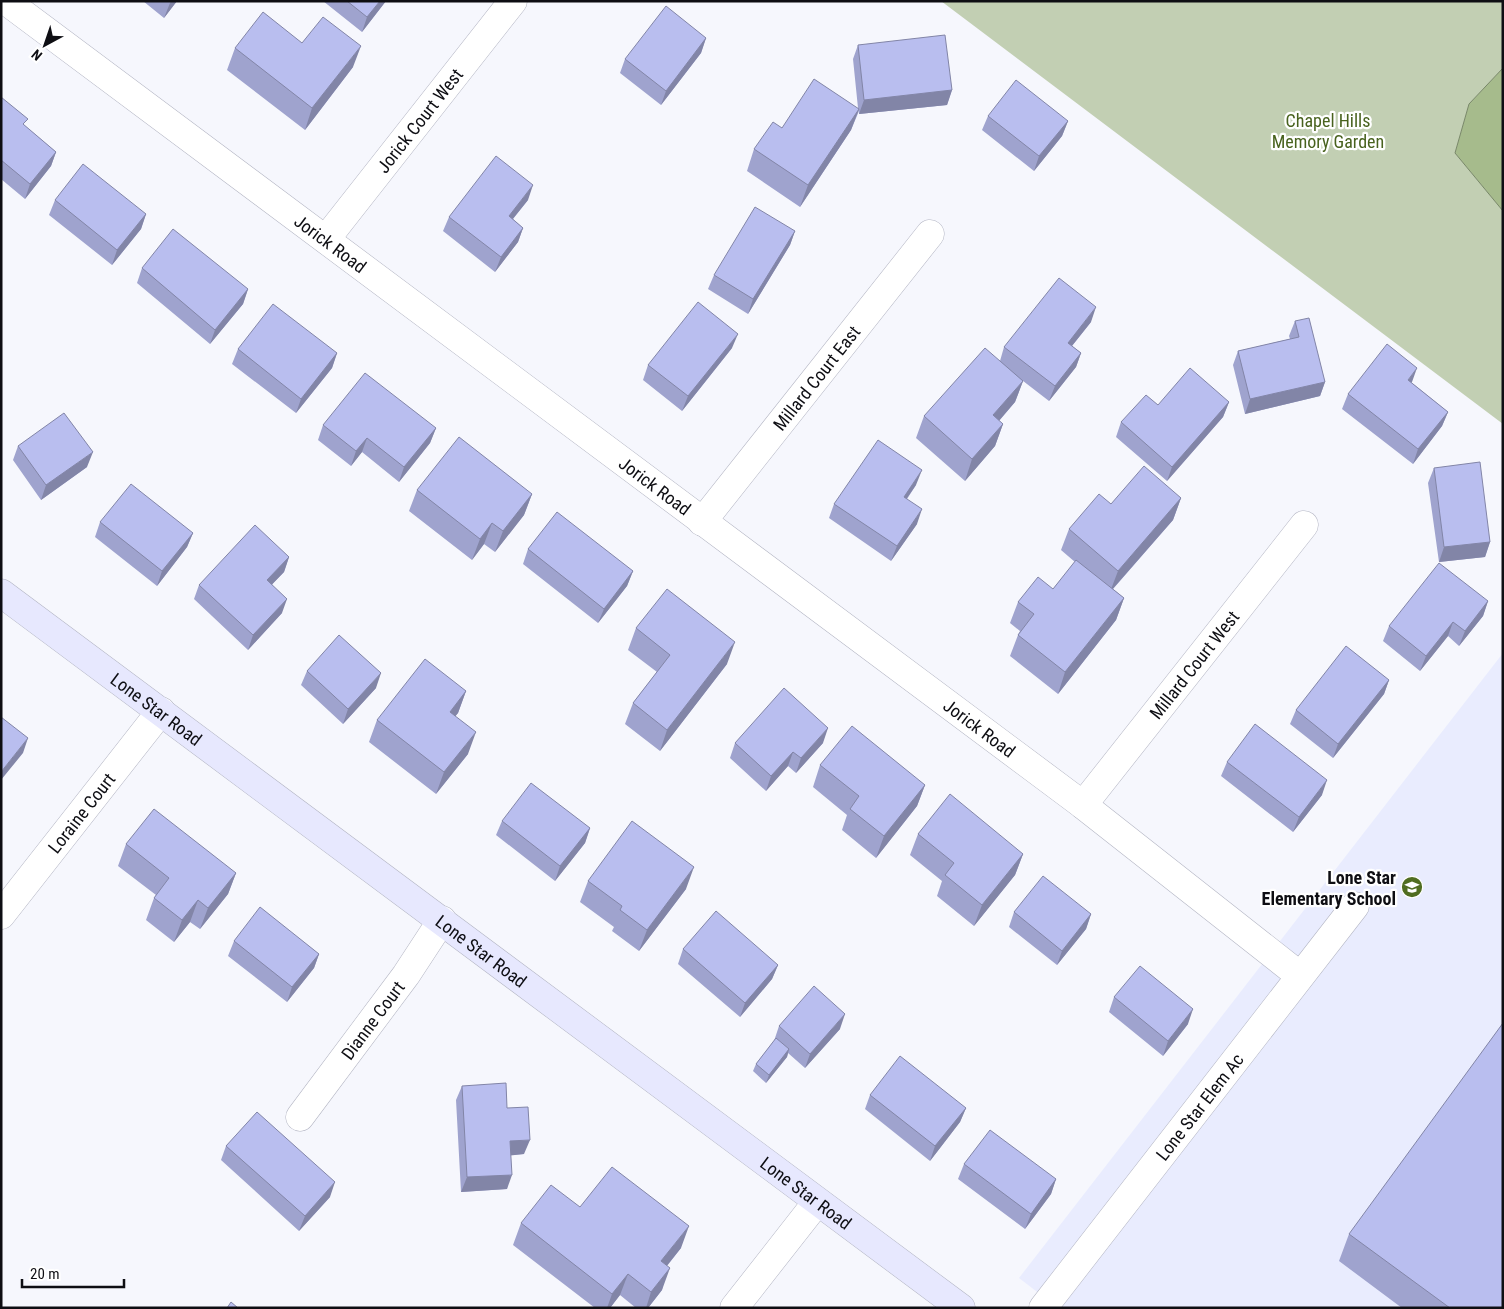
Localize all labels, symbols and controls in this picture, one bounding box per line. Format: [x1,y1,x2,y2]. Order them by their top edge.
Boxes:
north arrow [20,20,70,70]
text: N [28,46,45,64]
street label: Jorick Court West [372,64,467,177]
park label: Chapel Hills Memory Garden [1272,110,1384,152]
street label: Jorick Road [291,210,371,277]
street label: Millard Court East [768,321,864,434]
street label: Jorick Road [615,452,695,519]
street label: Millard Court West [1145,606,1243,723]
street label: Lone Star Road [107,668,206,750]
street label: Jorick Road [940,694,1020,761]
street label: Loraine Court [43,768,119,857]
place label: Lone Star Elementary School [1262,867,1396,909]
school or university icon: Lone Star Elementary School [1400,875,1424,899]
street label: Lone Star Road [432,910,531,991]
street label: Dianne Court [336,977,408,1063]
street label: Lone Star Elem Ac [1151,1049,1247,1164]
street label: Lone Star Road [757,1152,856,1233]
scale bar [22,1256,125,1288]
text: 20 m [30,1265,60,1283]

